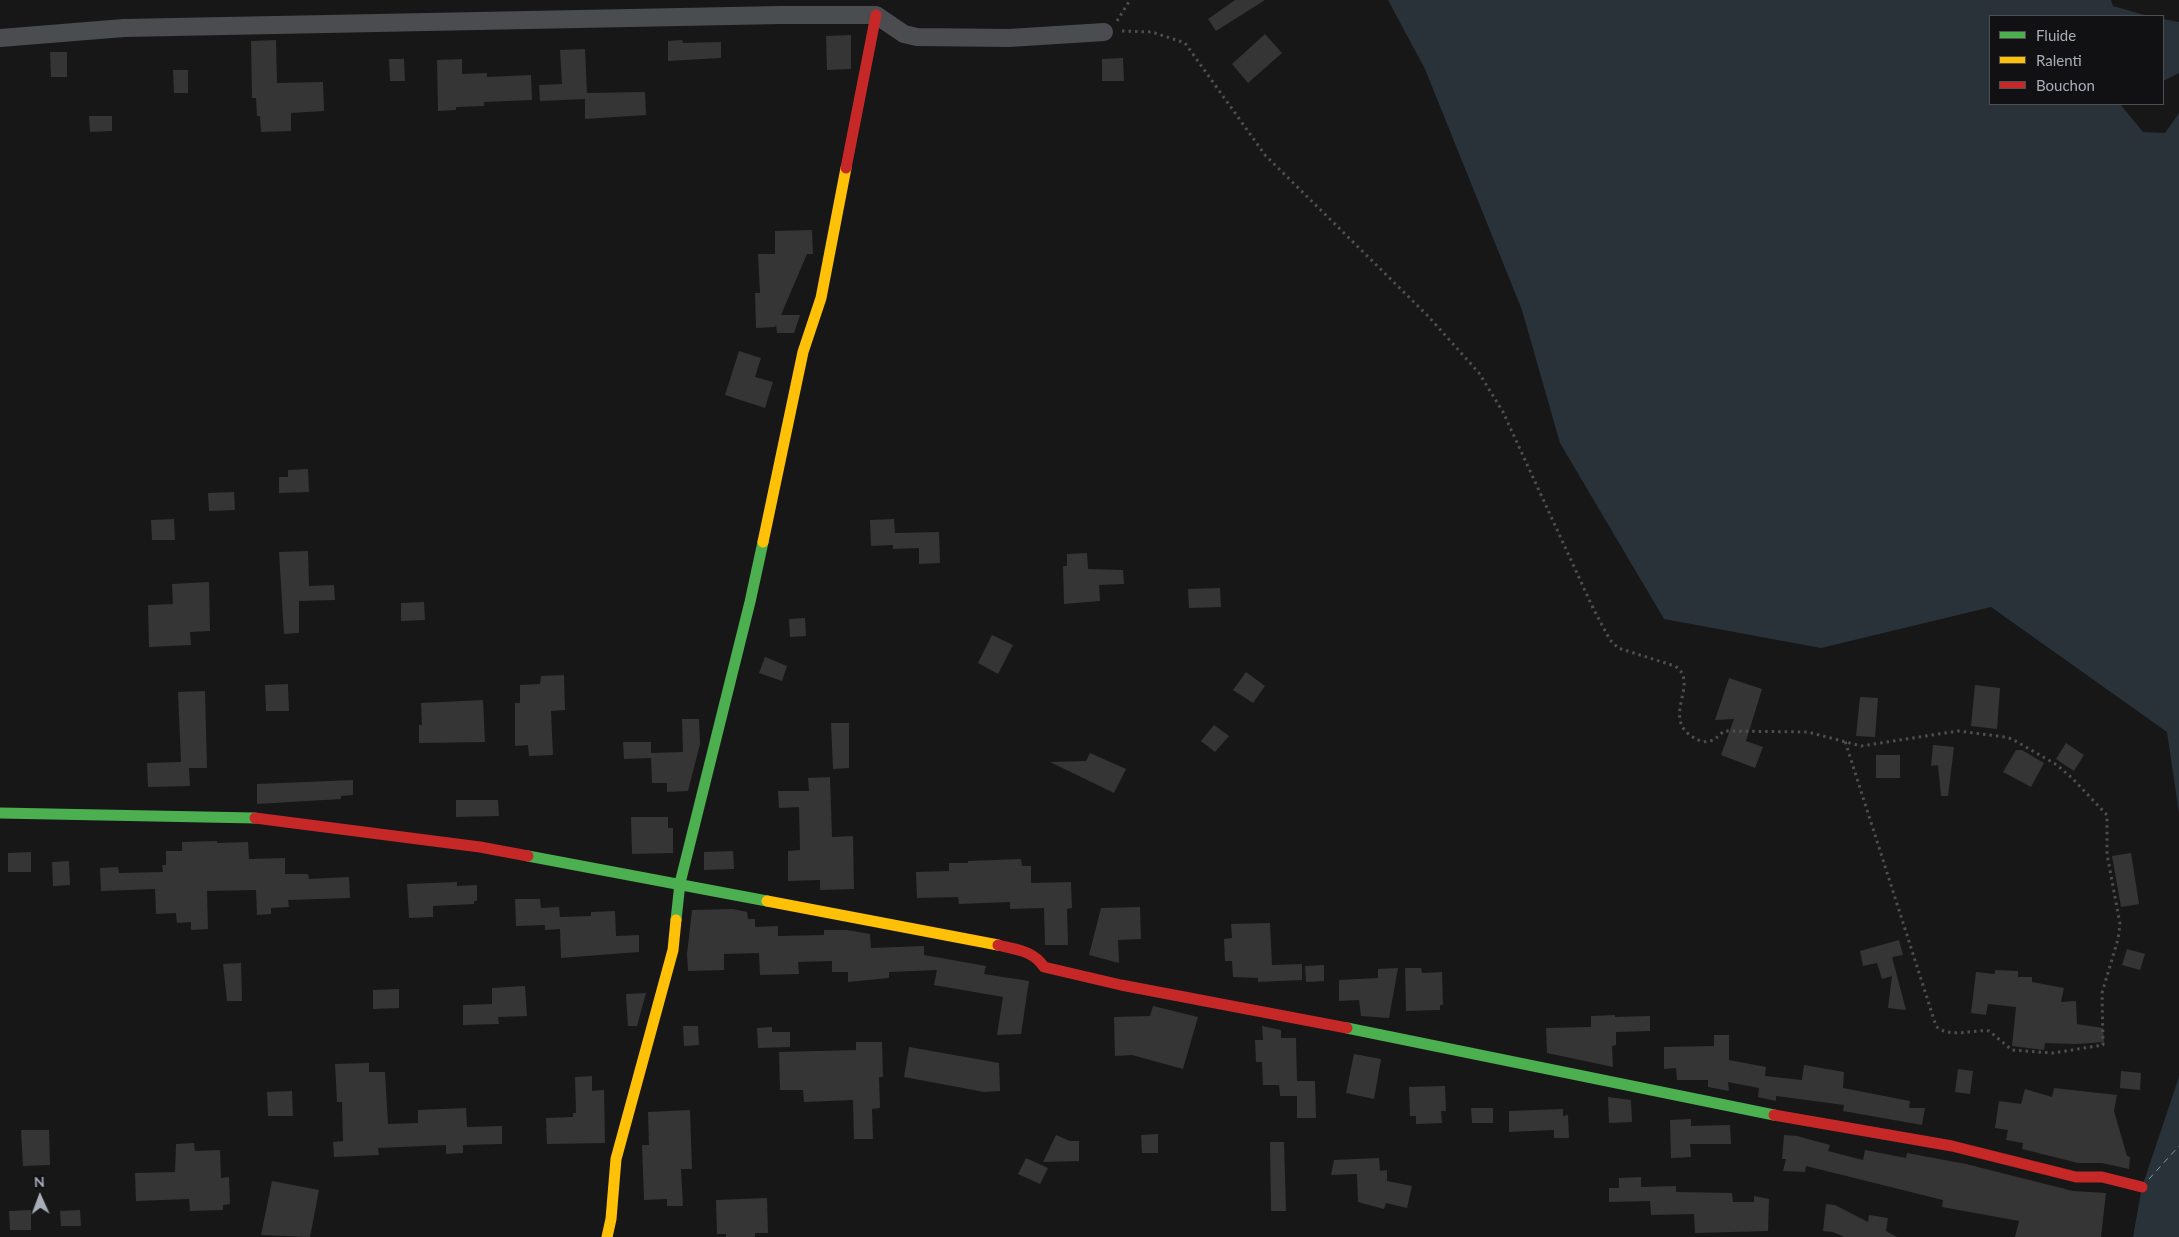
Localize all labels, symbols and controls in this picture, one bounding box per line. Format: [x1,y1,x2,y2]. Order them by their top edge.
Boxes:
legend [1989,15,2164,105]
text: Fluide [2036,26,2076,44]
text: Ralenti [2036,51,2082,69]
text: Bouchon [2036,76,2095,94]
north arrow [15,1172,65,1222]
text: N [34,1173,45,1190]

